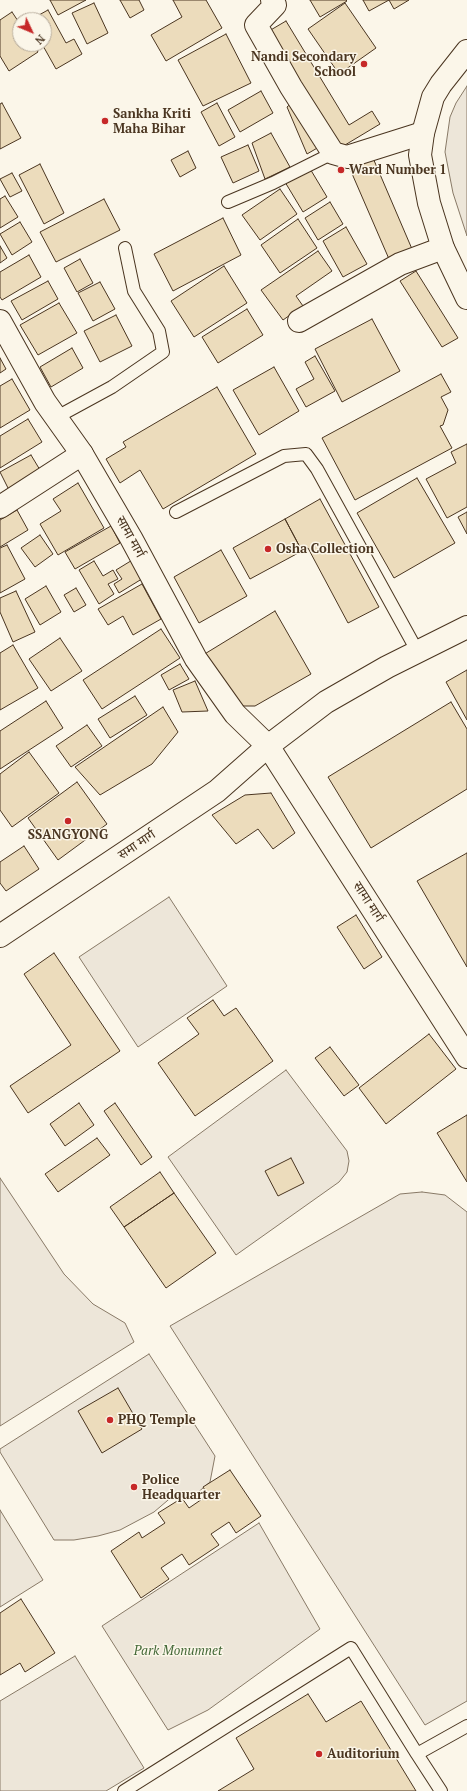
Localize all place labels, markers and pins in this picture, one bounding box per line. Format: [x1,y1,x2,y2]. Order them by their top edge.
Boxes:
place label: Nandi Secondary School [251,49,356,80]
marker: Nandi Secondary School [359,59,369,69]
place label: Sankha Kriti Maha Bihar [113,106,191,137]
marker: Sankha Kriti Maha Bihar [100,116,110,126]
place label: Ward Number 1 [349,162,447,178]
marker: Ward Number 1 [336,165,346,175]
place label: Osha Collection [276,541,374,557]
marker: Osha Collection [263,544,273,554]
marker: SSANGYONG [63,816,73,826]
place label: SSANGYONG [28,827,108,843]
place label: PHQ Temple [118,1412,196,1428]
marker: PHQ Temple [105,1415,115,1425]
place label: Police Headquarter [142,1472,220,1503]
marker: Police Headquarter [129,1482,139,1492]
place label: Auditorium [327,1746,400,1762]
marker: Auditorium [314,1749,324,1759]

